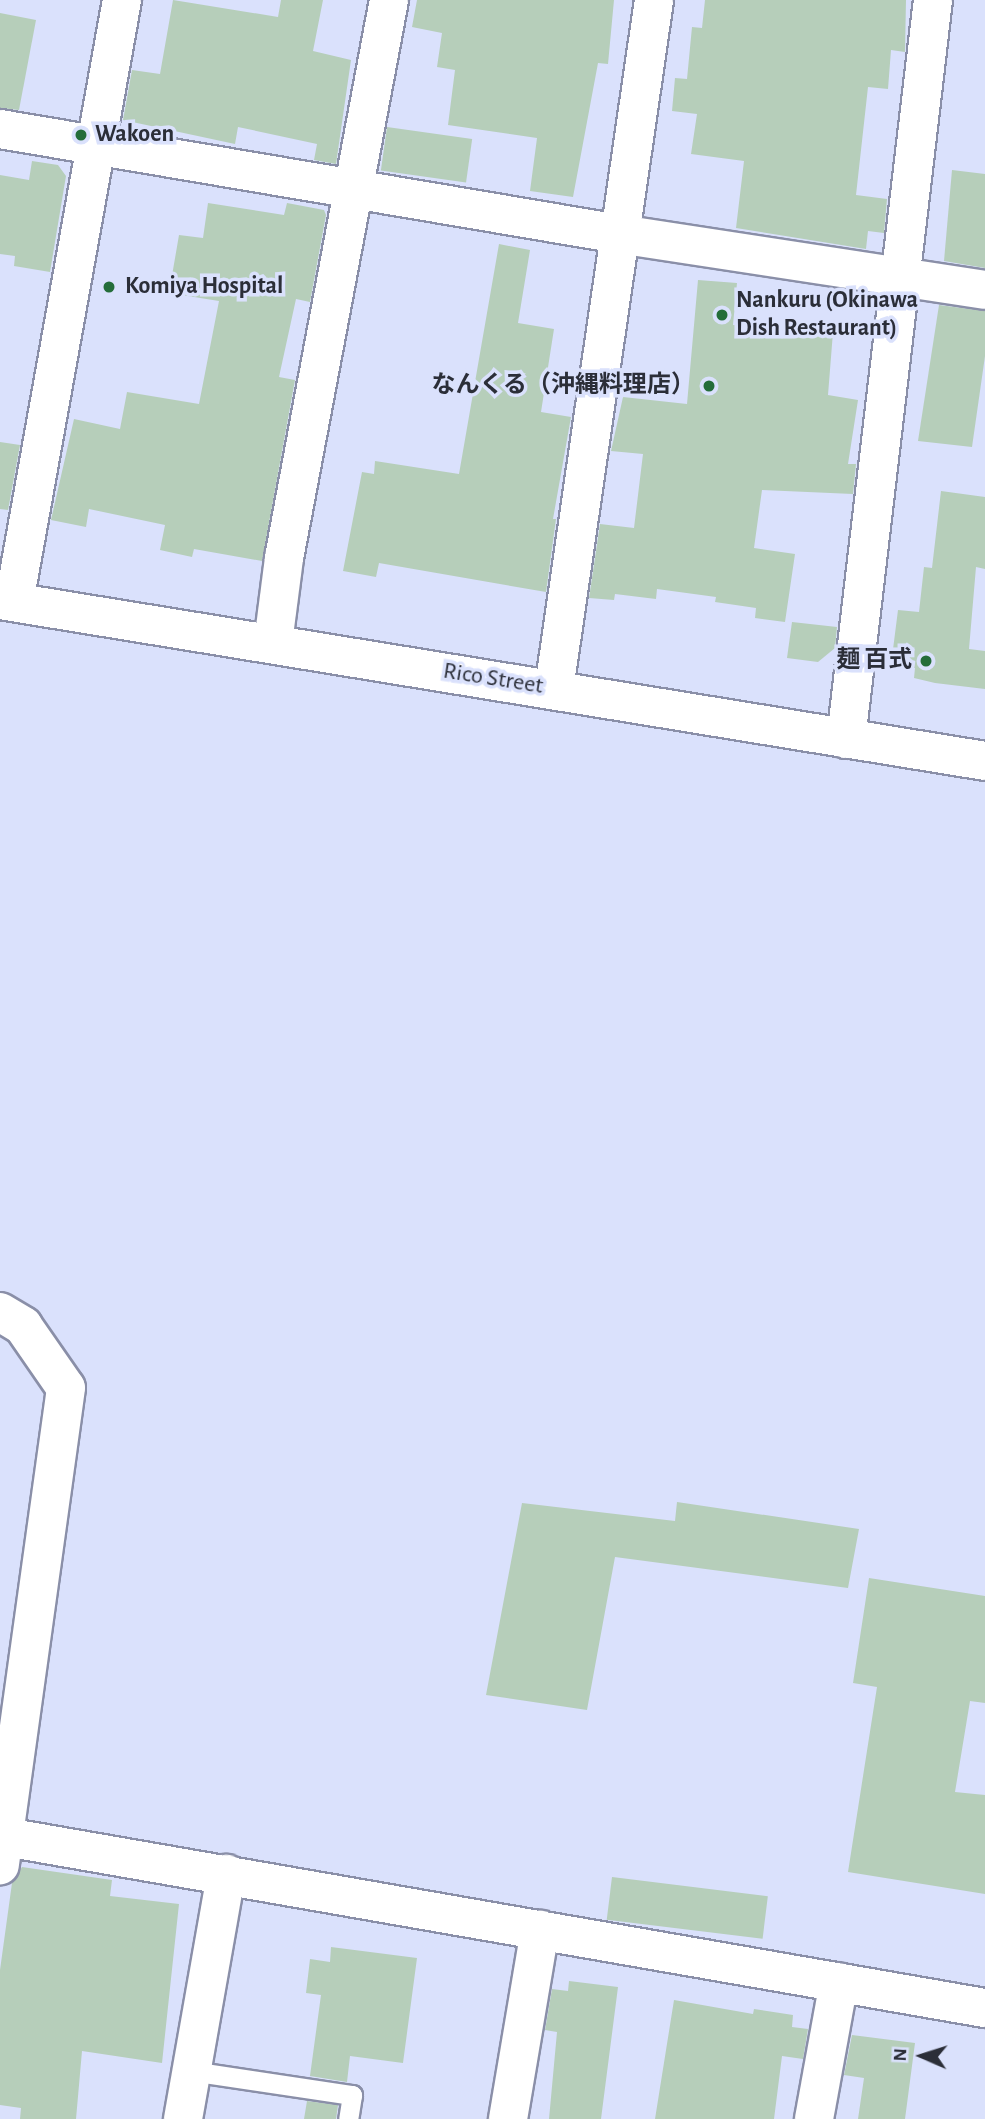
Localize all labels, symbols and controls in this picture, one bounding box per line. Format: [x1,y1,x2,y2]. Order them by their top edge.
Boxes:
place label: Wakoen [95,121,174,149]
marker: Wakoen [73,127,89,143]
place label: Komiya Hospital [125,273,283,301]
marker: Komiya Hospital [99,277,119,297]
place label: Nankuru (Okinawa Dish Restaurant) [736,287,918,343]
marker: Nankuru (Okinawa Dish Restaurant) [714,307,730,323]
place label: なんくる（沖縄料理店） [431,372,695,400]
marker: なんくる（沖縄料理店） [701,378,717,394]
place label: 麺 百式 [836,647,912,675]
marker: 麺 百式 [918,653,934,669]
street label: Rico Street [441,657,545,701]
north arrow [887,2021,957,2091]
text: N [891,2048,910,2062]

